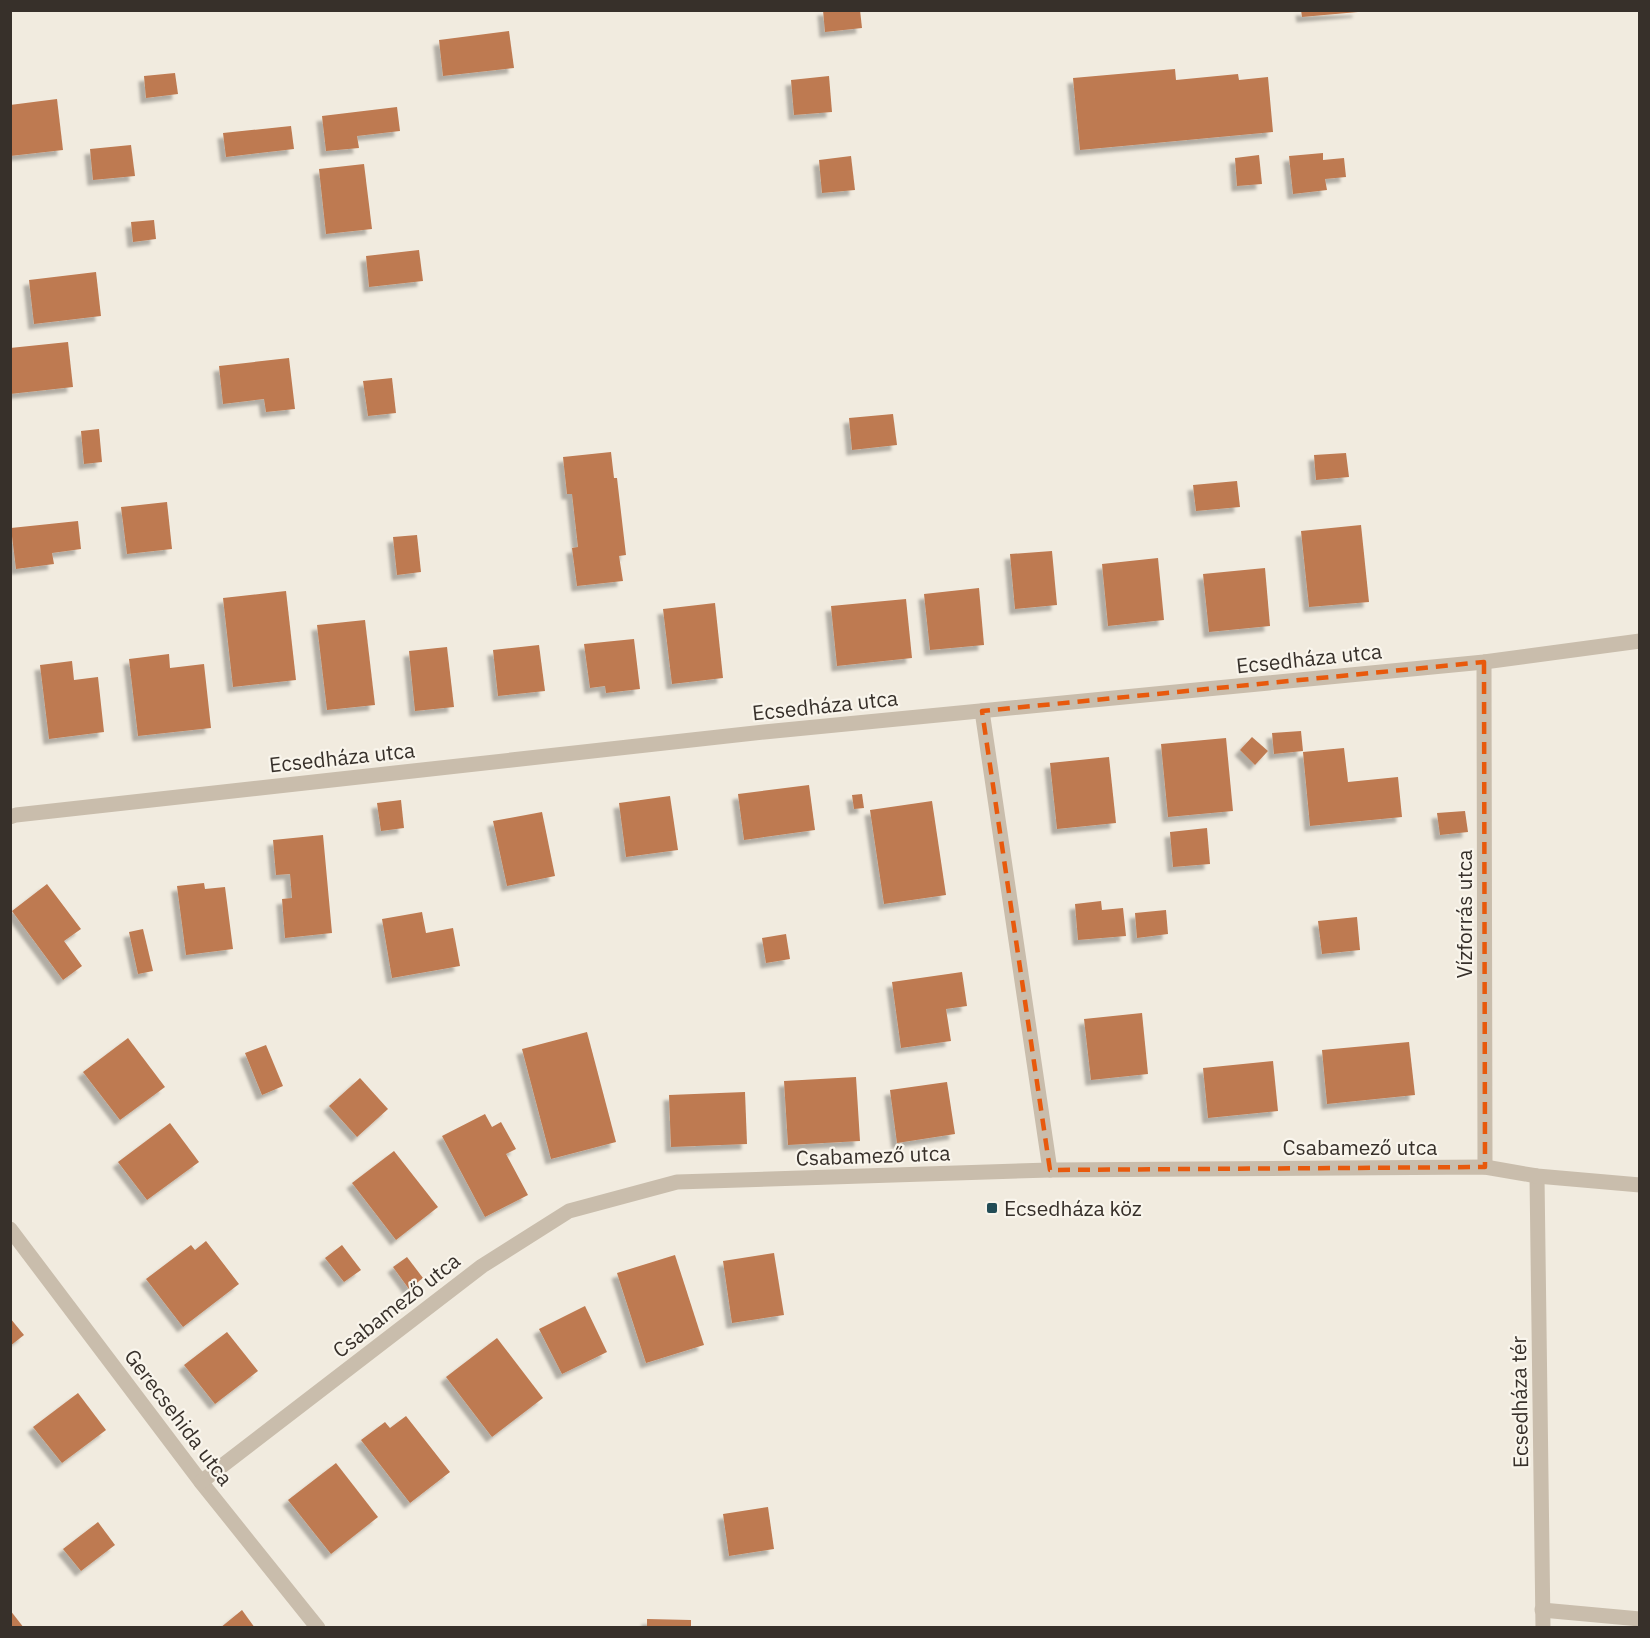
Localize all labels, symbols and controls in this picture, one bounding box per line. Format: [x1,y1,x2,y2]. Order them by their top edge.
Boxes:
street label: Ecsedháza utca [1235,636,1383,680]
street label: Ecsedháza utca [751,683,899,727]
street label: Ecsedháza utca [268,735,416,779]
street label: Vízforrás utca [1450,850,1478,978]
street label: Csabamező utca [1283,1133,1437,1161]
street label: Csabamező utca [795,1138,951,1172]
place label: Ecsedháza köz [1004,1194,1142,1222]
marker: Ecsedháza köz [985,1201,999,1215]
street label: Csabamező utca [326,1246,466,1364]
street label: Ecsedháza tér [1504,1335,1534,1468]
street label: Gerecsehida utca [118,1343,240,1491]

